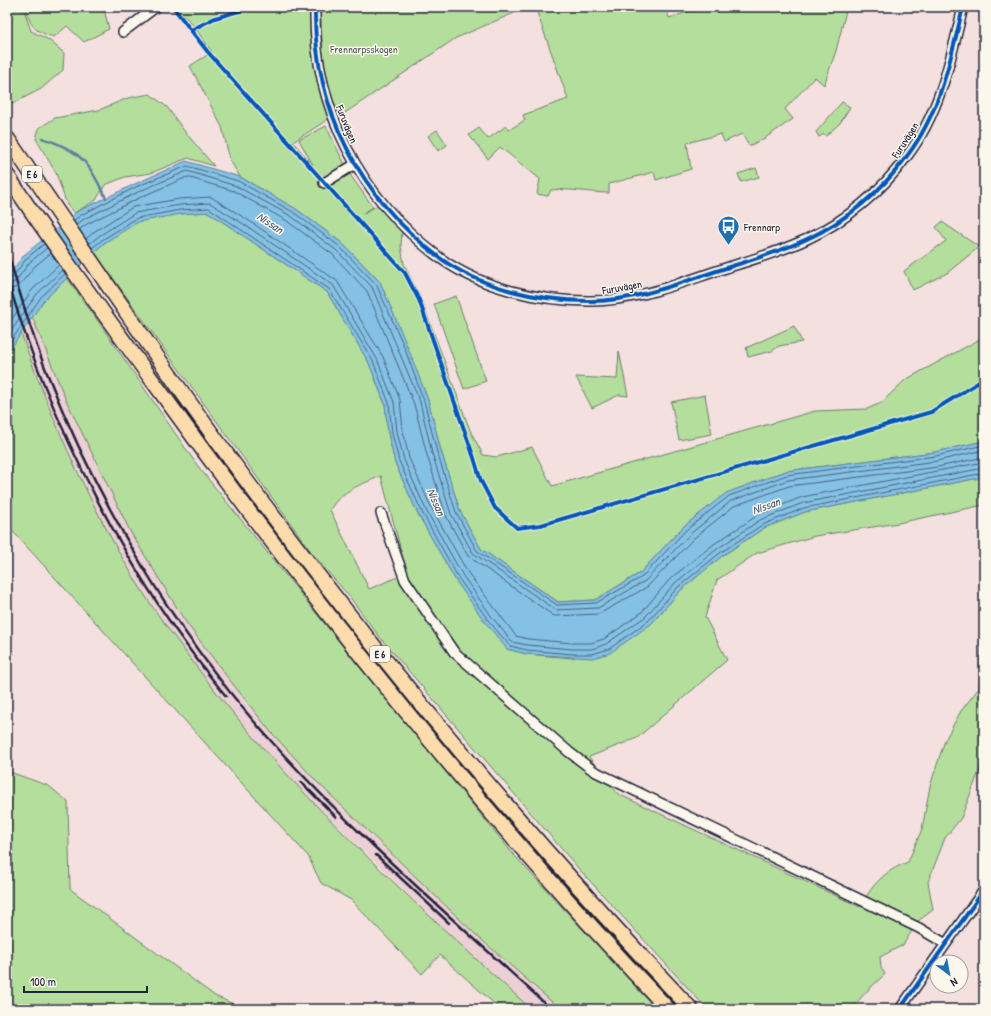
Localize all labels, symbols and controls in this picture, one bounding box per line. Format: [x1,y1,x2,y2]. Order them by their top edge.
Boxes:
park label: Frennarpsskogen [329,42,398,56]
street label: Furuvägen [333,102,361,145]
street label: Furuvägen [888,119,922,161]
road number: E 6 [22,166,42,182]
water label: Nissan [254,208,288,238]
bus stop icon: Frennarp [715,214,741,247]
place label: Frennarp [743,220,780,234]
street label: Furuvägen [600,277,643,298]
water label: Nissan [423,485,450,520]
water label: Nissan [750,492,784,518]
road number: E 6 [370,646,390,662]
north arrow [929,954,969,994]
scale bar [24,968,147,994]
text: 100 m [30,973,56,990]
text: N [948,975,960,990]

